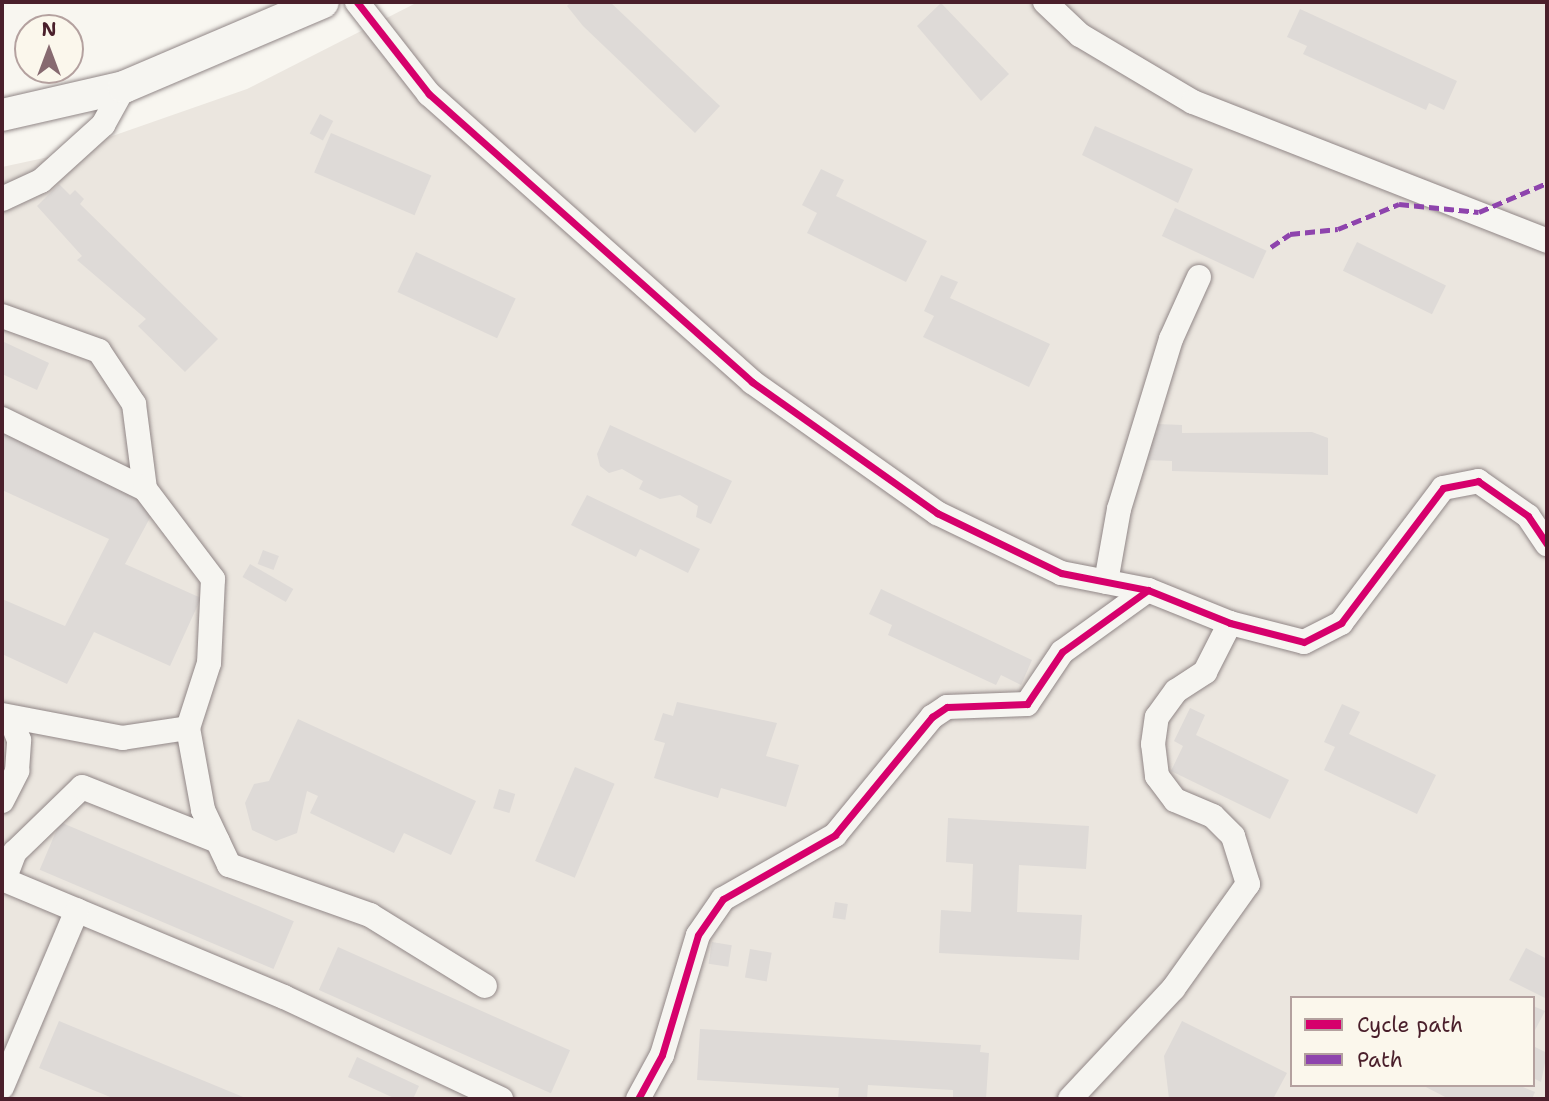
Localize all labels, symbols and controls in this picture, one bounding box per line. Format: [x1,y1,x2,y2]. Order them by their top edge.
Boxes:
north arrow [14,14,84,84]
text: N [41,17,57,42]
legend [1290,996,1535,1087]
text: Cycle path [1357,1011,1463,1039]
text: Path [1357,1046,1403,1074]

